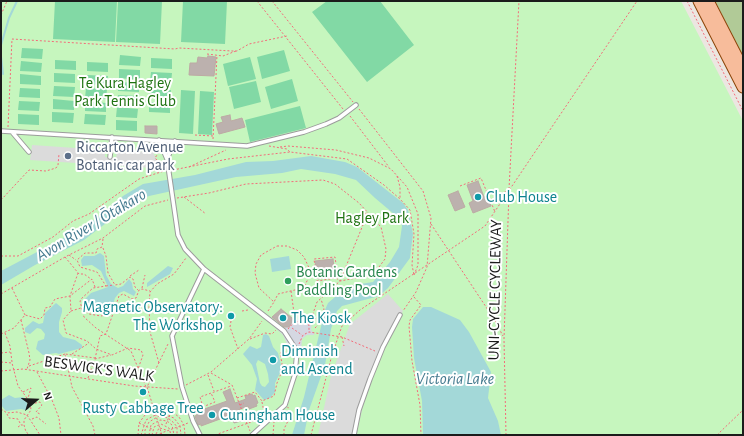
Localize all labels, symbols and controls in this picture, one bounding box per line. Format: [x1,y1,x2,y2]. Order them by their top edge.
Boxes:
park label: Te Kura Hagley Park Tennis Club [74,73,176,111]
place label: Riccarton Avenue Botanic car park [76,137,183,175]
marker: Riccarton Avenue Botanic car park [63,151,73,161]
water label: Avon River / Ōtākaro [32,184,150,266]
place label: Club House [486,187,557,207]
marker: Club House [473,192,483,202]
park label: Hagley Park [335,208,409,228]
street label: UNI-CYCLE CYCLEWAY [484,219,506,361]
place label: Botanic Gardens Paddling Pool [296,262,397,300]
marker: Botanic Gardens Paddling Pool [283,276,293,286]
place label: Magnetic Observatory: The Workshop [83,297,223,335]
place label: The Kiosk [291,308,351,328]
marker: Magnetic Observatory: The Workshop [226,311,236,321]
marker: The Kiosk [278,313,288,323]
place label: Diminish and Ascend [281,341,353,379]
street label: BESWICK'S WALK [43,352,155,386]
marker: Diminish and Ascend [268,355,278,365]
water label: Victoria Lake [416,369,494,389]
north arrow [16,380,56,420]
marker: Rusty Cabbage Tree [138,387,148,397]
text: N [41,391,54,401]
place label: Rusty Cabbage Tree [82,398,204,418]
place label: Cuningham House [220,405,335,425]
marker: Cuningham House [207,410,217,420]

